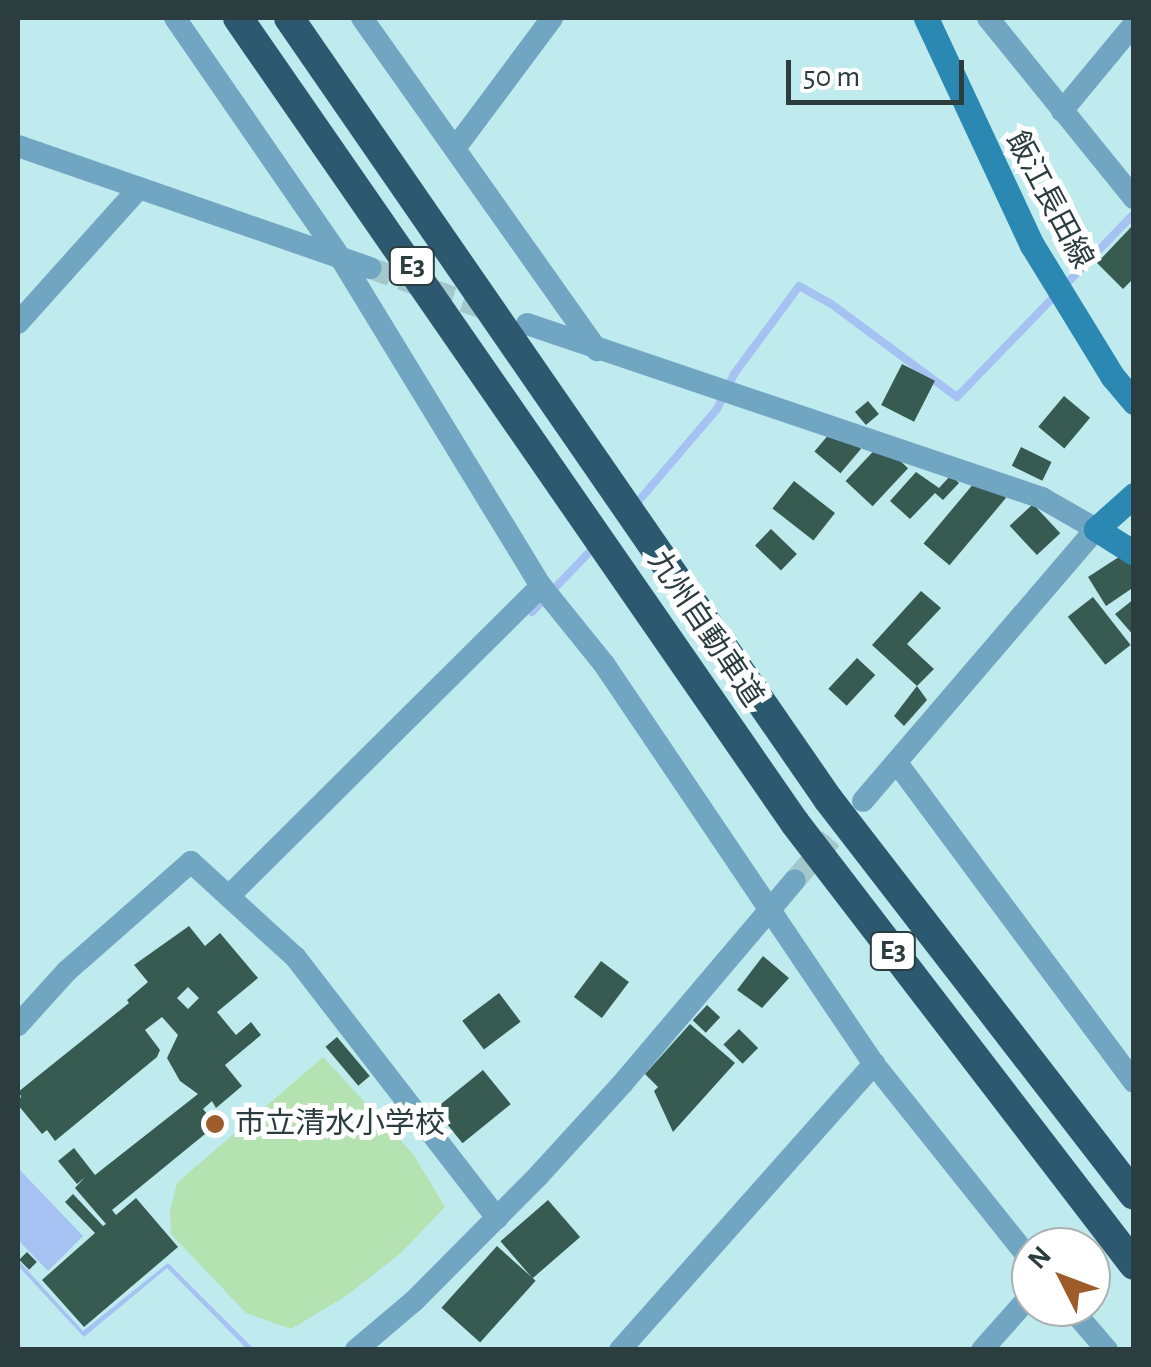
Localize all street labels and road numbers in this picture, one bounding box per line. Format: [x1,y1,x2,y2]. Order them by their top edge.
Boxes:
street label: 飯江長田線 [998,125,1100,275]
road number: E3 [387,243,437,289]
street label: 九州自動車道 [640,544,770,714]
road number: E3 [868,928,918,974]

